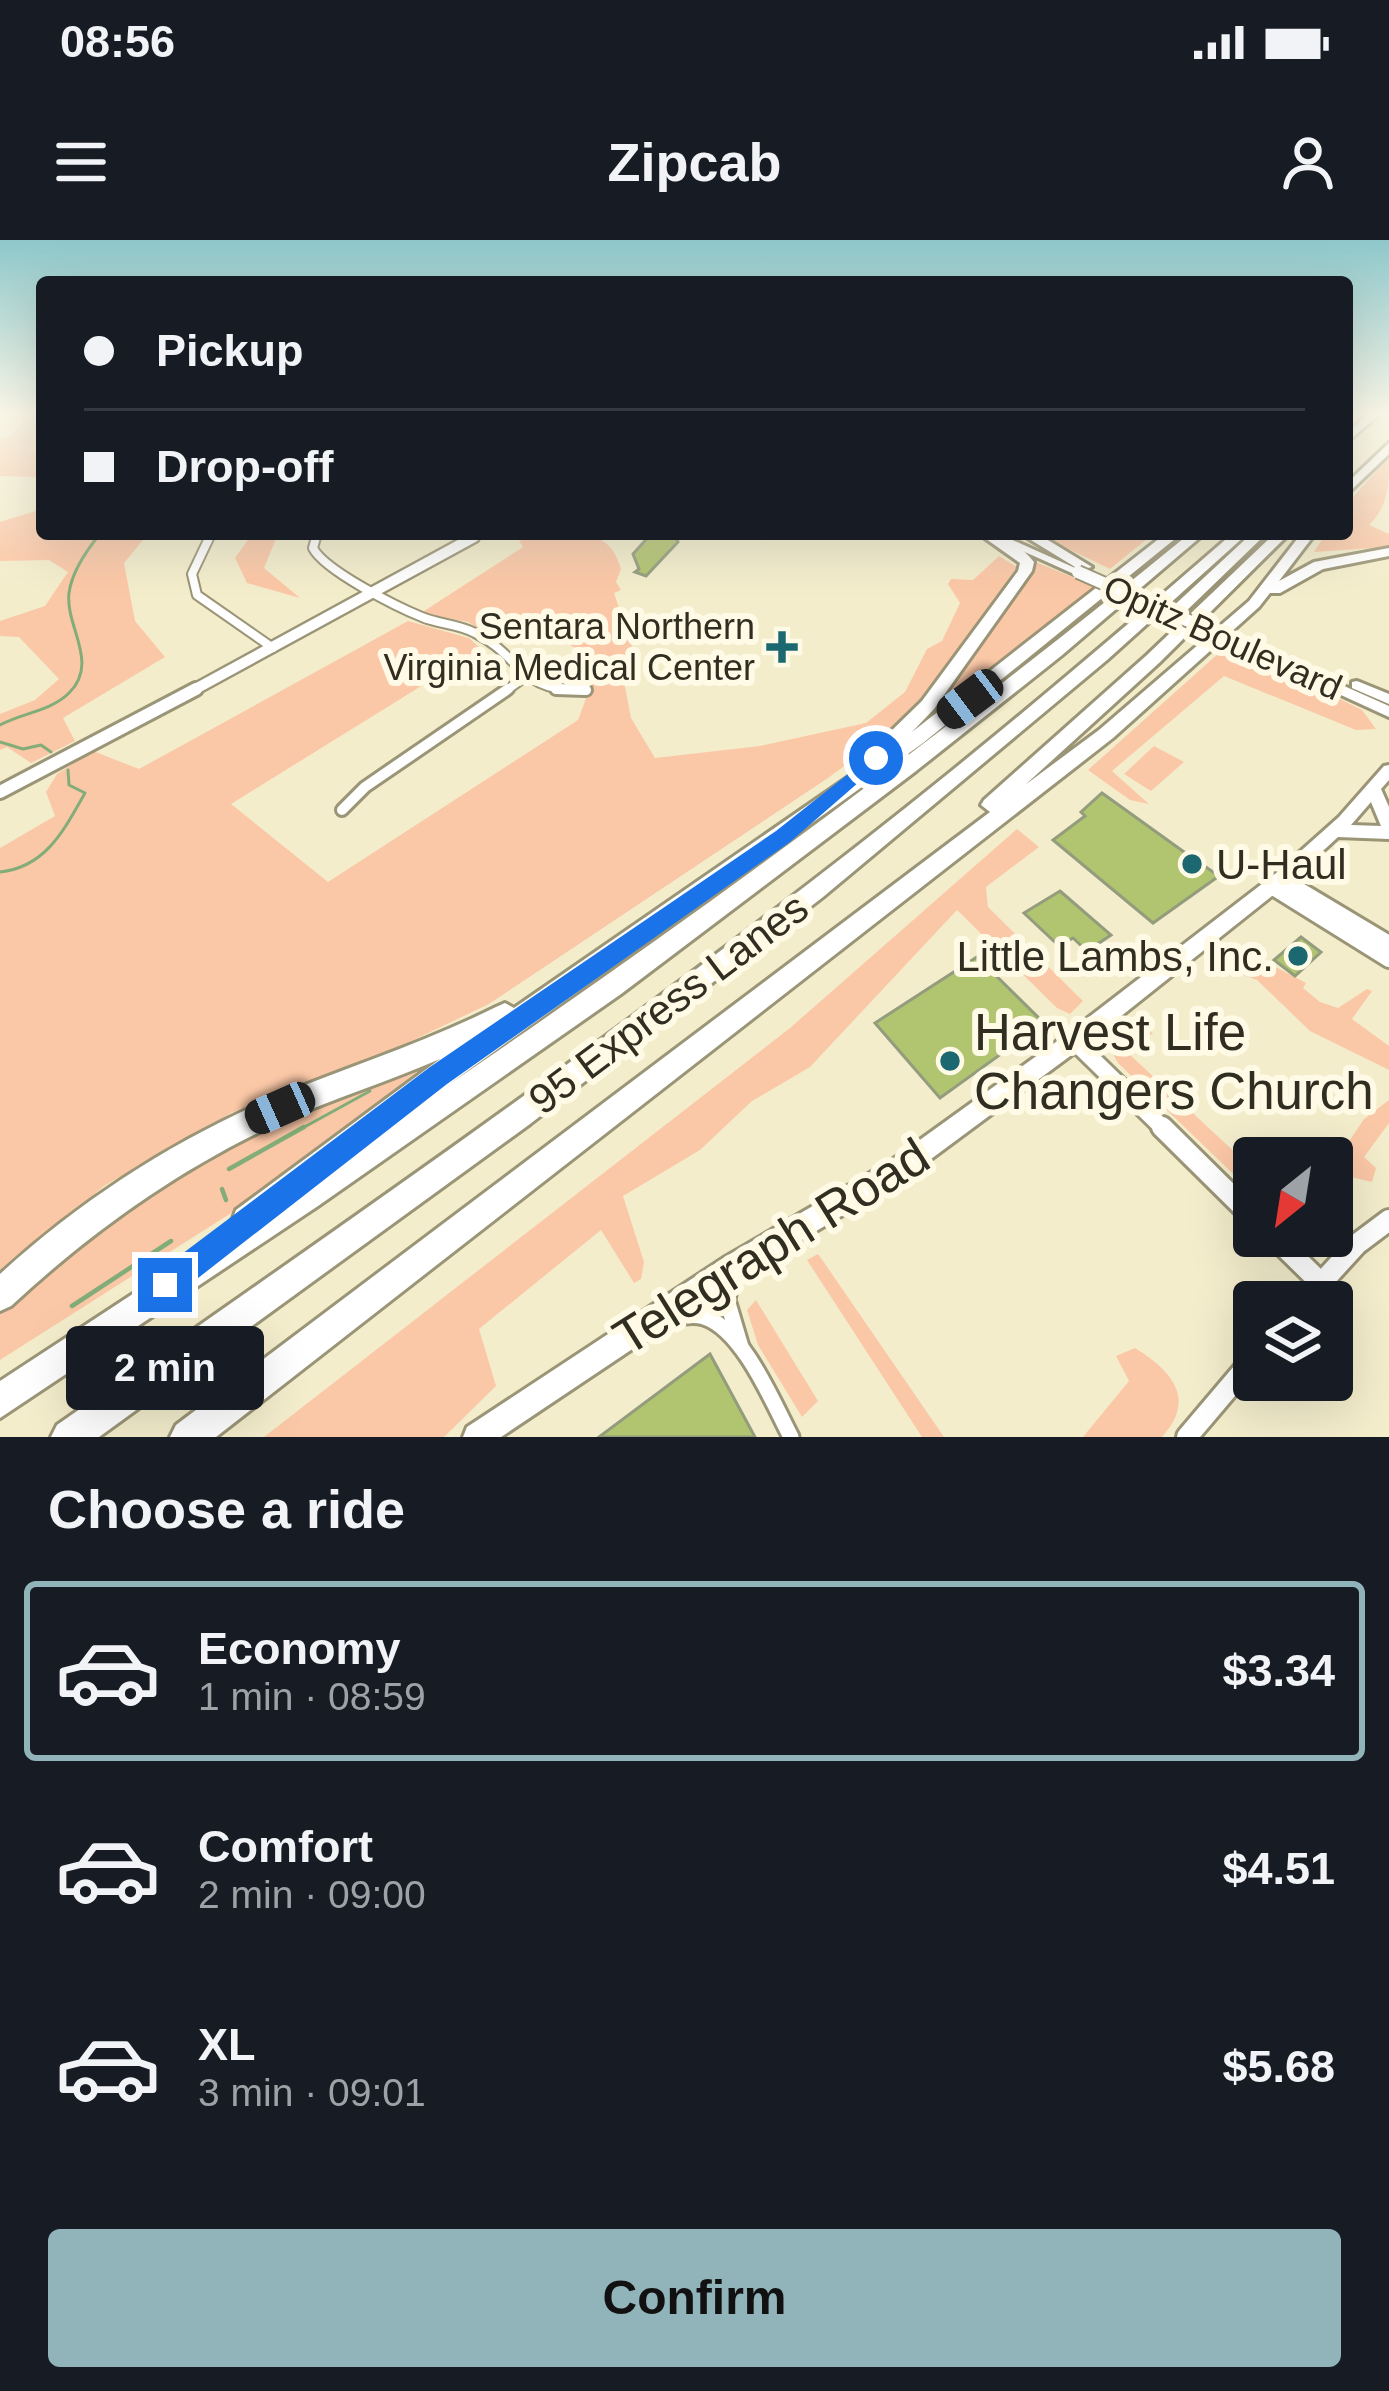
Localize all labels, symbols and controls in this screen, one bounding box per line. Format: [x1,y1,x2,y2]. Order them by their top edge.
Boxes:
text: 08:56 [60,16,175,67]
icon: menu [48,129,114,195]
icon: person [1275,129,1341,195]
text: Zipcab [607,132,782,192]
text: Pickup [156,325,304,376]
text: Drop-off [156,441,333,492]
street label: Opitz Boulevard [1097,567,1348,708]
place label: Sentara Northern Virginia Medical Center [383,606,755,688]
marker: Sentara Northern Virginia Medical Center [766,631,798,663]
car [930,663,1010,735]
route start [849,731,903,785]
place label: U-Haul [1216,841,1347,888]
marker: U-Haul [1179,851,1205,877]
street label: 95 Express Lanes [520,883,817,1123]
place label: Little Lambs, Inc. [957,933,1274,980]
marker: Little Lambs, Inc. [1285,943,1311,969]
place label: Harvest Life Changers Church [974,1004,1374,1120]
marker: Harvest Life Changers Church [937,1048,963,1074]
car [240,1077,320,1139]
street label: Telegraph Road [603,1127,939,1366]
north arrow [1233,1137,1353,1257]
map controls [1233,1137,1353,1401]
route end [138,1258,192,1312]
button: layers [1233,1281,1353,1401]
callout: 2 min [66,1327,264,1411]
text: 2 min [114,1346,216,1389]
text: Choose a ride [48,1479,405,1539]
icon: car [54,1617,162,1725]
text: Economy [198,1623,401,1674]
text: $3.34 [1222,1645,1335,1696]
text: 1 min · 08:59 [198,1675,426,1718]
icon: car [54,1815,162,1923]
text: Comfort [198,1821,373,1872]
text: $4.51 [1222,1843,1335,1894]
text: 2 min · 09:00 [198,1873,426,1916]
icon: car [54,2013,162,2121]
text: XL [198,2019,256,2070]
text: $5.68 [1222,2041,1335,2092]
text: 3 min · 09:01 [198,2071,426,2114]
button: Confirm [48,2229,1341,2367]

